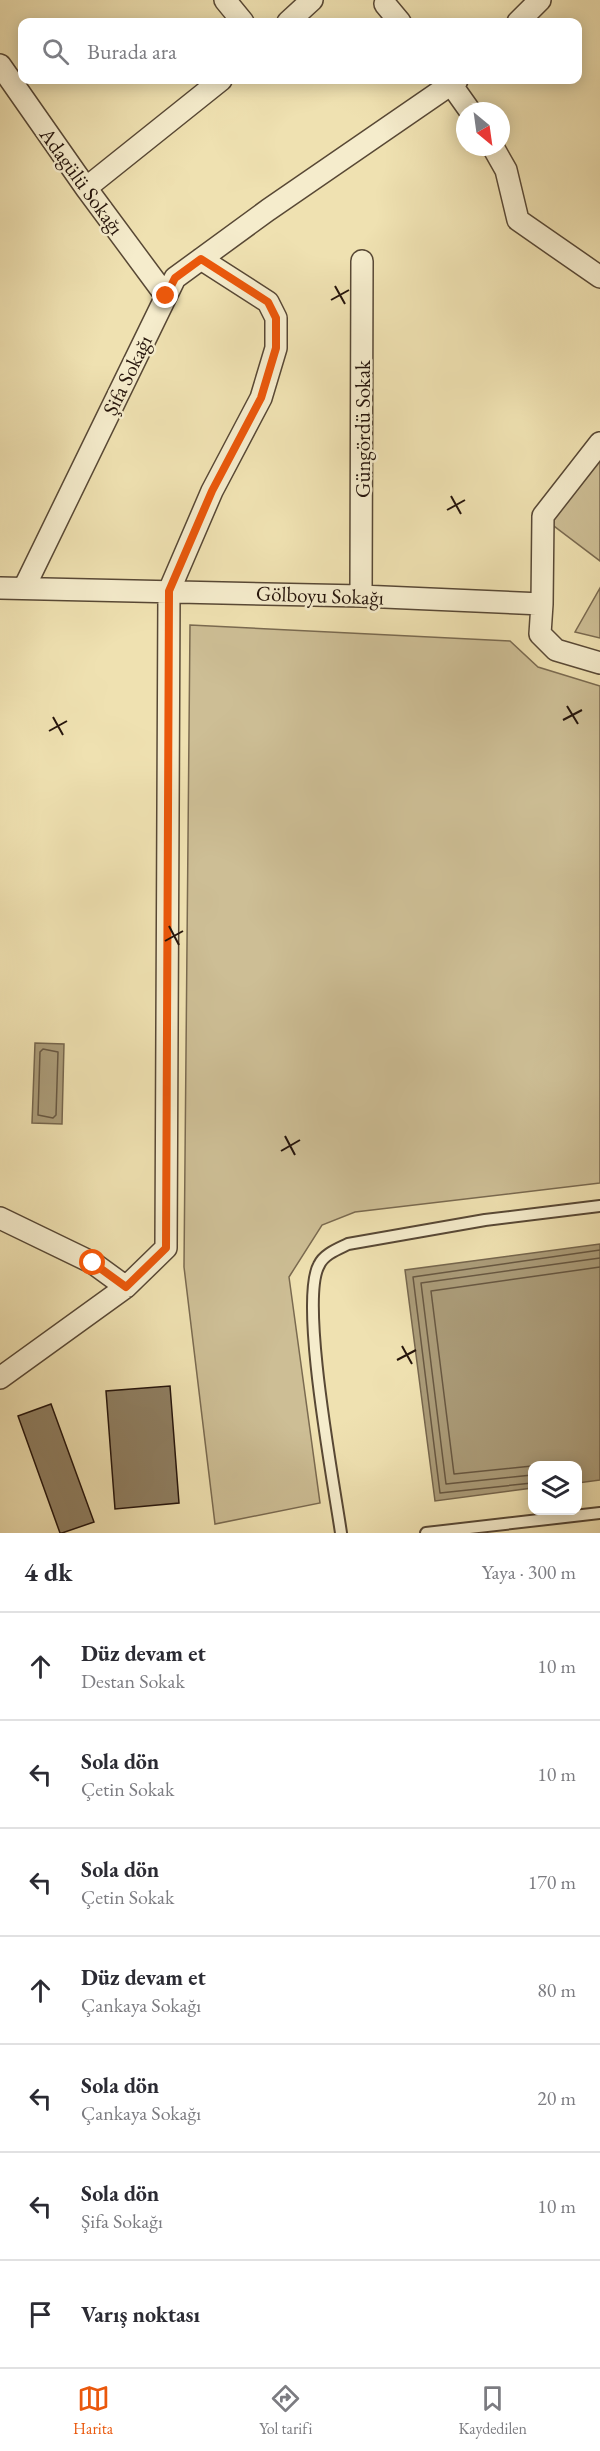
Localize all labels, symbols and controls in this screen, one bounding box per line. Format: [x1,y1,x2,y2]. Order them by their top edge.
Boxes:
search box [18,18,582,84]
icon: search [39,35,72,68]
text: Burada ara [87,37,177,66]
north arrow [456,102,510,156]
street label: Adagülü Sokağı [33,121,130,240]
route end [152,282,178,308]
street label: Şifa Sokağı [96,330,158,420]
street label: Güngördü Sokak [349,359,376,498]
street label: Gölboyu Sokağı [256,579,384,611]
route start [79,1249,105,1275]
map controls [528,1461,582,1515]
button: layers [528,1461,582,1515]
text: 4 dk [24,1555,73,1589]
text: Yaya · 300 m [482,1559,576,1585]
text: Düz devam et [81,1639,206,1668]
icon: ahead [24,1650,57,1683]
text: 10 m [537,1653,576,1679]
text: Destan Sokak [81,1668,185,1694]
text: Sola dön [81,1747,159,1776]
icon: left [24,1758,57,1791]
text: 10 m [537,1761,576,1787]
text: Çetin Sokak [81,1776,174,1802]
text: Sola dön [81,1855,159,1884]
icon: left [24,1866,57,1899]
text: 170 m [528,1869,576,1895]
text: Çetin Sokak [81,1884,174,1910]
text: Düz devam et [81,1963,206,1992]
icon: ahead [24,1974,57,2007]
text: 80 m [537,1977,576,2003]
text: Çankaya Sokağı [81,1992,201,2018]
text: Sola dön [81,2071,159,2100]
icon: left [24,2082,57,2115]
text: 20 m [537,2085,576,2111]
text: Çankaya Sokağı [81,2100,201,2126]
text: Sola dön [81,2179,159,2208]
icon: left [24,2190,57,2223]
text: 10 m [537,2193,576,2219]
text: Şifa Sokağı [81,2208,163,2234]
icon: arrive [24,2298,57,2331]
text: Varış noktası [81,2300,200,2329]
tab: Harita [73,2382,113,2439]
tab: Yol tarifi [259,2382,312,2439]
tab: Kaydedilen [458,2382,527,2439]

